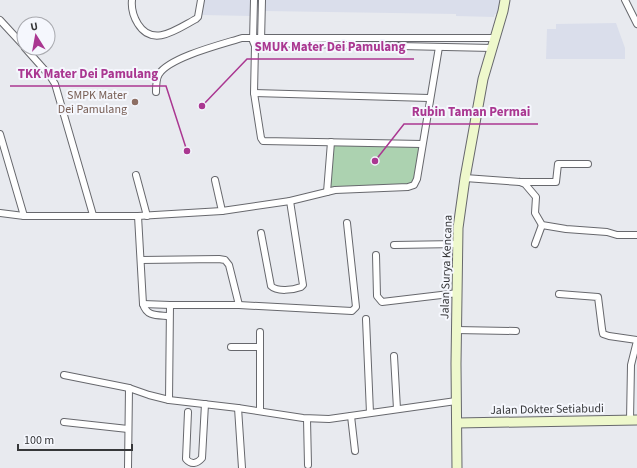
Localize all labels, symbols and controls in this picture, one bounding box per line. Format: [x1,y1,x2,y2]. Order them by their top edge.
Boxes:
north arrow [16,16,56,56]
text: U [29,19,39,35]
callout: SMUK Mater Dei Pamulang [247,34,414,59]
text: SMUK Mater Dei Pamulang [255,38,406,56]
callout: TKK Mater Dei Pamulang [10,61,166,86]
text: TKK Mater Dei Pamulang [18,65,158,83]
place label: SMPK Mater Dei Pamulang [58,87,128,118]
marker: SMPK Mater Dei Pamulang [130,97,140,107]
callout: Rubin Taman Permai [404,99,538,124]
text: Rubin Taman Permai [412,103,530,121]
street label: Jalan Surya Kencana [436,215,457,320]
street label: Jalan Dokter Setiabudi [490,400,604,419]
scale bar [18,426,132,452]
text: 100 m [24,432,54,449]

